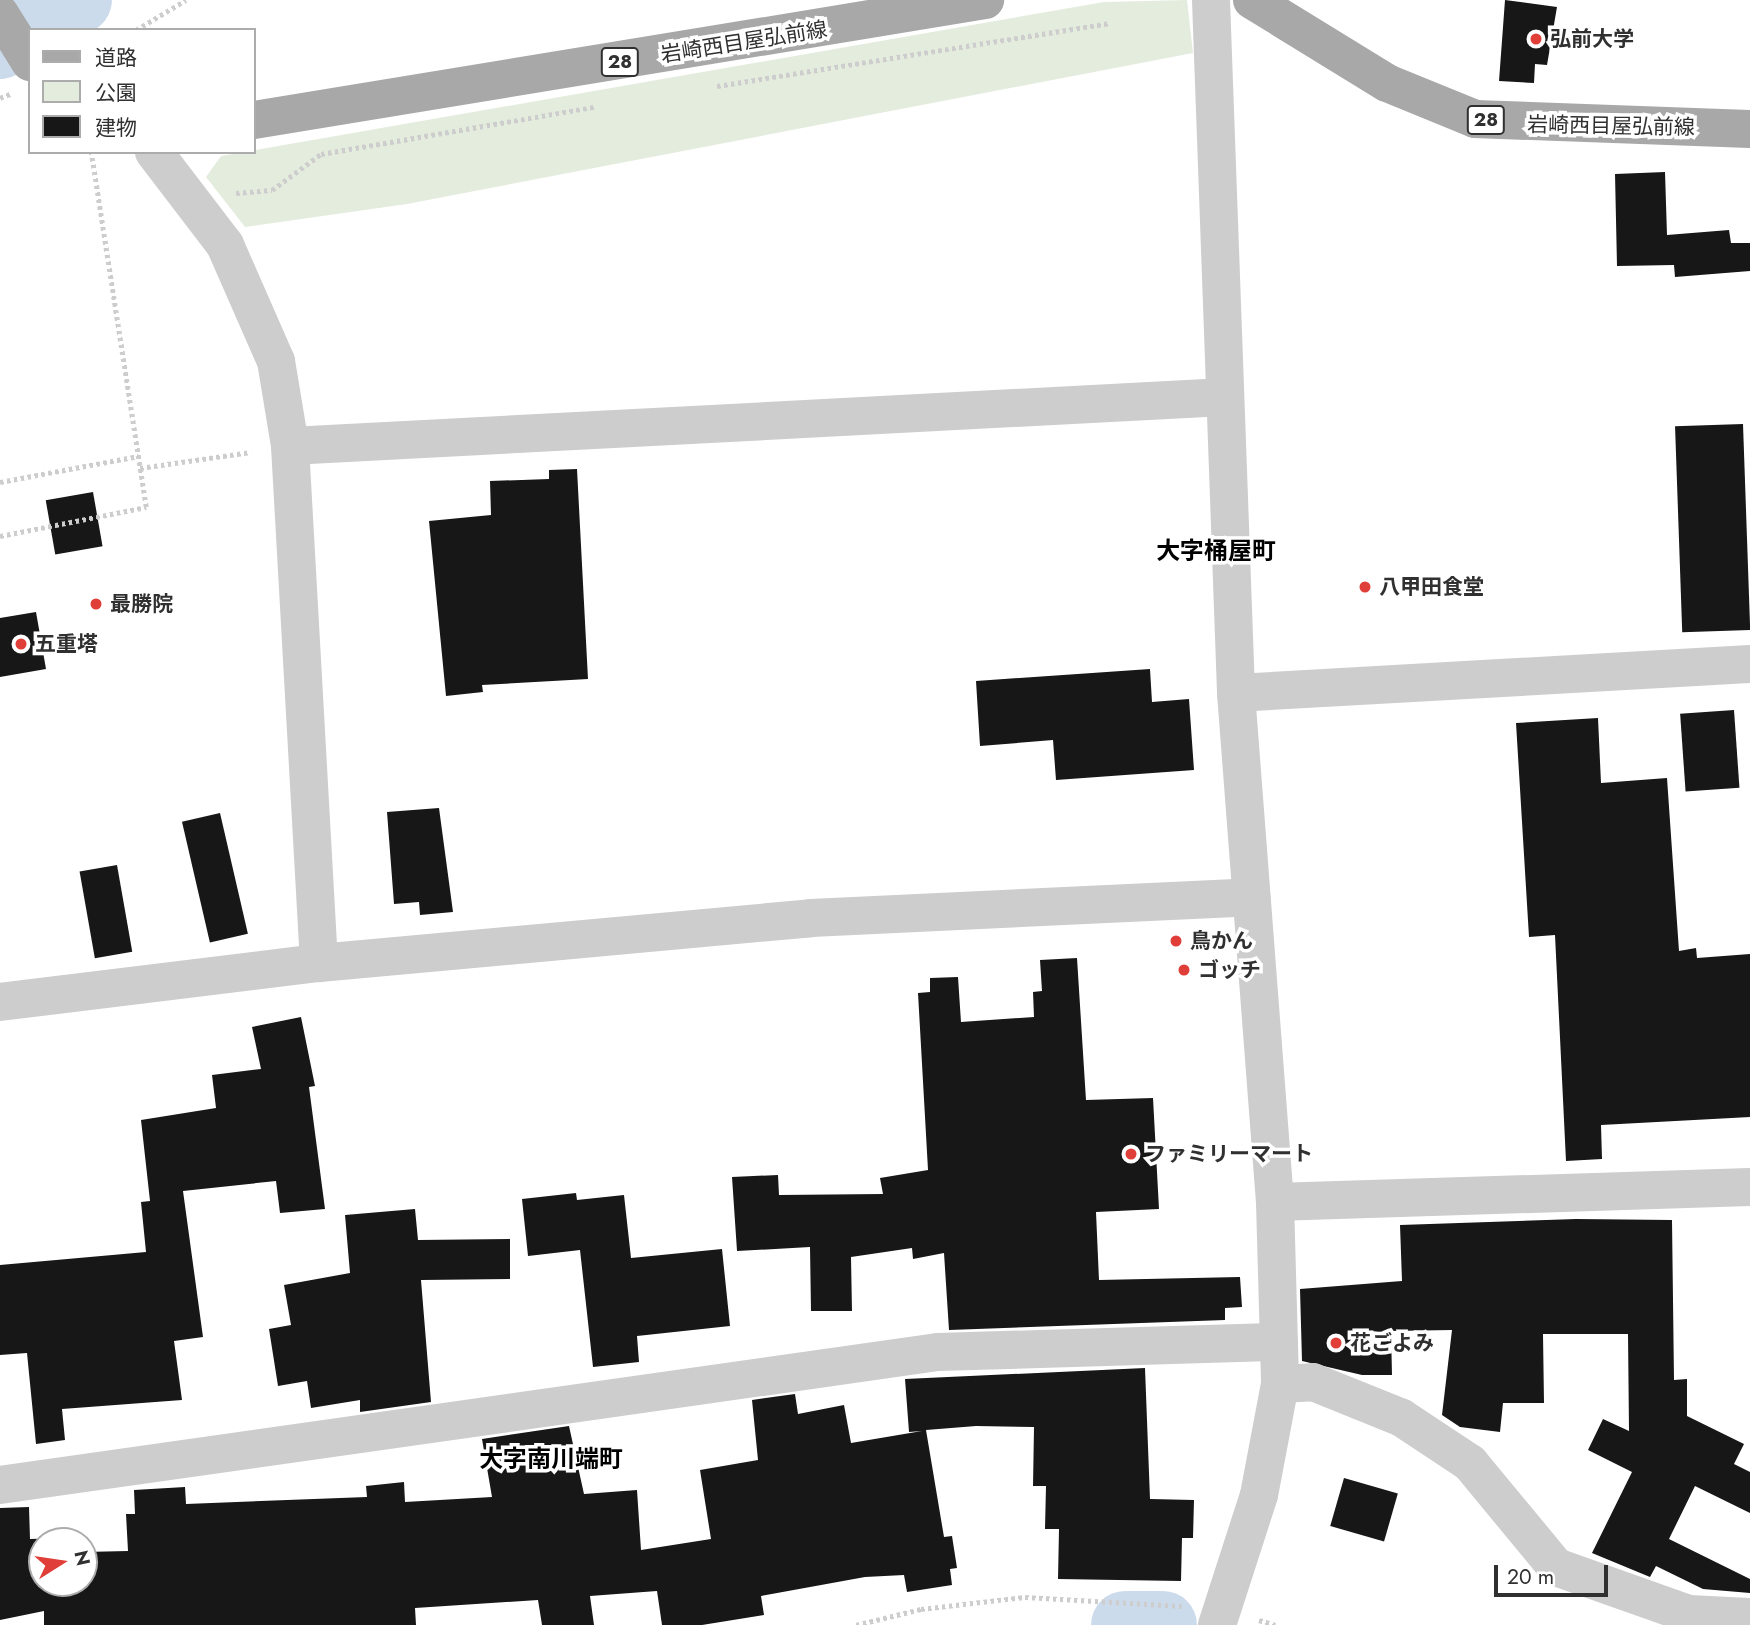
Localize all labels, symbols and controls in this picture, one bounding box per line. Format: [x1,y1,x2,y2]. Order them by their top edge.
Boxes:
street label: 岩崎西目屋弘前線 [659,16,829,68]
place label: 弘前大学 [1550,26,1634,52]
legend [28,28,256,154]
marker: 弘前大学 [1528,31,1544,47]
text: 道路 [95,43,137,73]
road number: 28 [601,46,639,78]
text: 公園 [95,78,137,108]
road number: 28 [1467,104,1505,136]
street label: 岩崎西目屋弘前線 [1527,112,1695,140]
text: 建物 [95,113,137,143]
district label: 大字桶屋町 [1156,537,1276,565]
place label: 八甲田食堂 [1379,574,1484,600]
marker: 八甲田食堂 [1357,579,1373,595]
place label: 最勝院 [110,591,173,617]
marker: 最勝院 [88,596,104,612]
place label: 五重塔 [35,631,98,657]
marker: 五重塔 [13,636,29,652]
place label: 鳥かん [1190,928,1253,954]
marker: 鳥かん [1168,933,1184,949]
place label: ゴッチ [1198,957,1261,983]
marker: ゴッチ [1176,962,1192,978]
place label: ファミリーマート [1145,1141,1313,1167]
marker: ファミリーマート [1123,1146,1139,1162]
place label: 花ごよみ [1350,1330,1434,1356]
marker: 花ごよみ [1328,1335,1344,1351]
district label: 大字南川端町 [479,1445,623,1473]
north arrow [28,1527,98,1597]
text: N [67,1548,97,1568]
scale bar [1498,1552,1612,1596]
text: 20 m [1507,1562,1554,1592]

